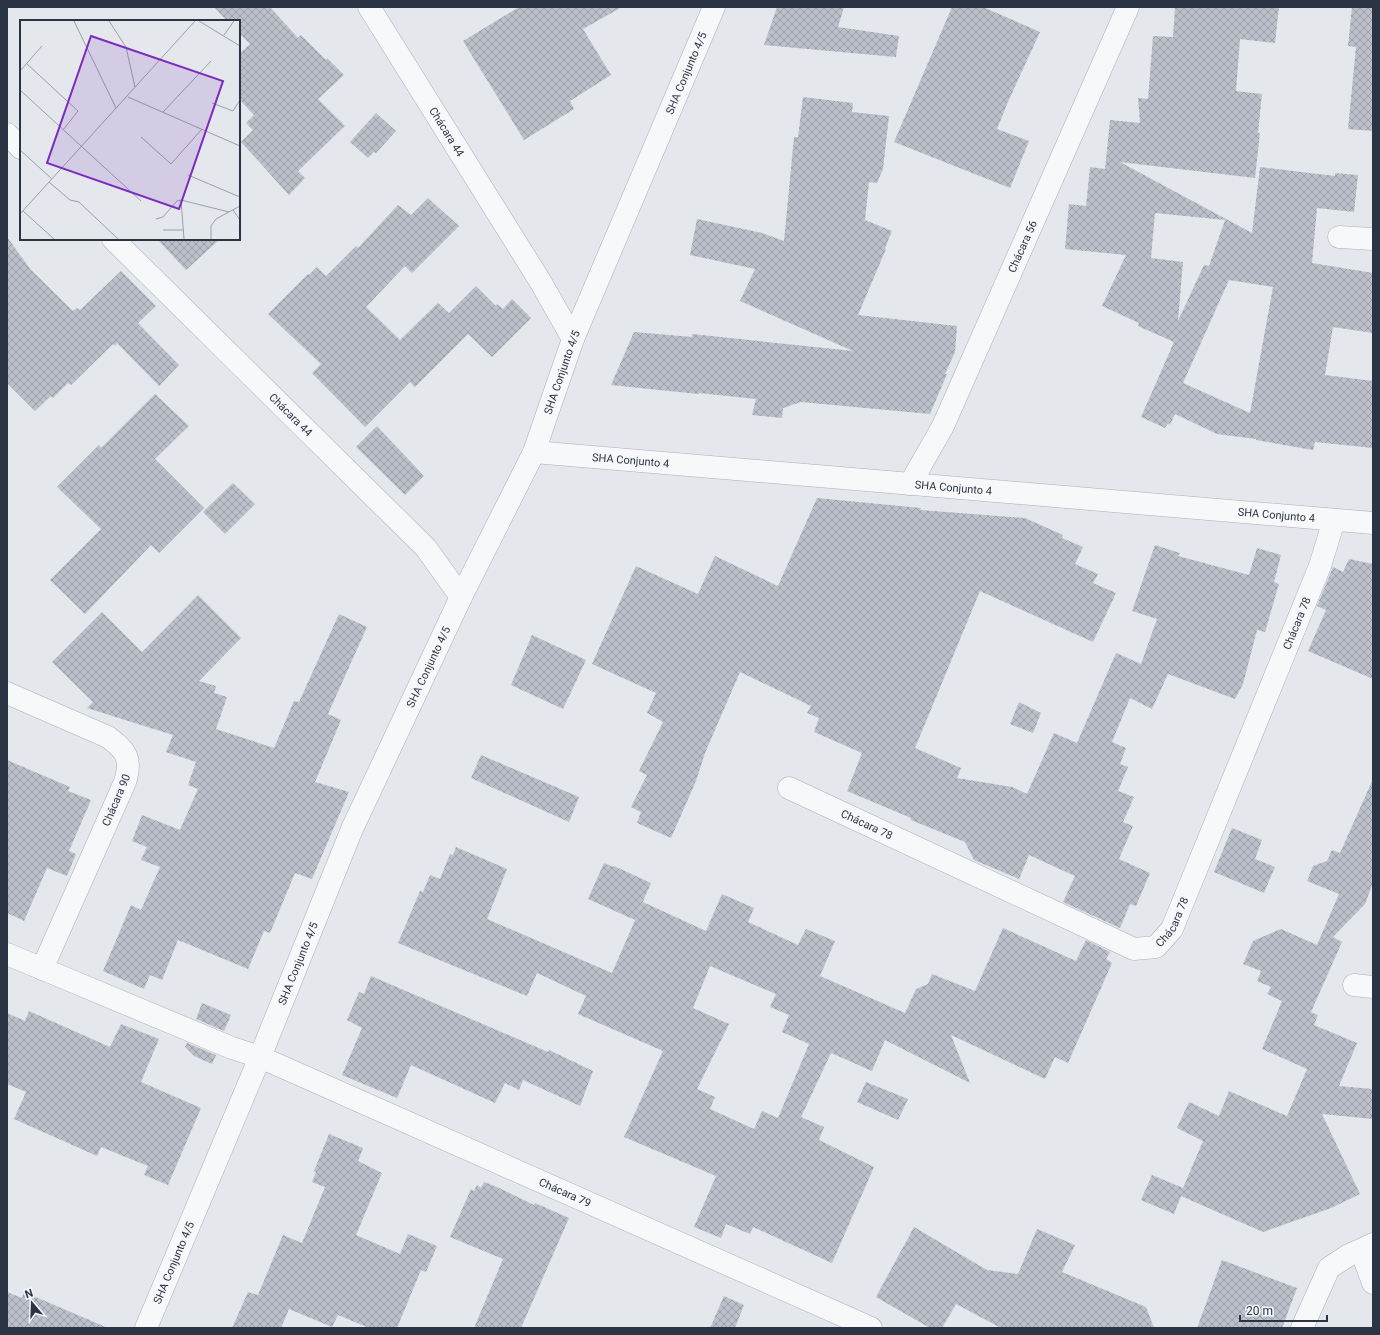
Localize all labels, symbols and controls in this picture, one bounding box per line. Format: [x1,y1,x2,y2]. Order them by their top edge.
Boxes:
inset map [20,20,240,240]
street label: SHA Conjunto 4/5 [663,30,710,116]
street label: Chácara 44 [426,105,467,159]
street label: Chácara 56 [1006,219,1040,275]
street label: SHA Conjunto 4/5 [542,328,583,416]
street label: Chácara 44 [266,391,315,439]
street label: SHA Conjunto 4 [591,451,670,470]
street label: SHA Conjunto 4 [914,478,993,498]
street label: SHA Conjunto 4 [1237,506,1315,525]
street label: Chácara 78 [1281,595,1314,652]
street label: SHA Conjunto 4/5 [404,624,453,710]
street label: Chácara 90 [100,772,133,828]
street label: Chácara 78 [839,807,895,842]
street label: Chácara 78 [1153,895,1191,950]
street label: SHA Conjunto 4/5 [276,920,321,1007]
street label: Chácara 79 [537,1176,593,1210]
street label: SHA Conjunto 4/5 [151,1220,197,1306]
north arrow [12,1283,52,1323]
text: N [23,1287,35,1301]
scale bar [1240,1297,1327,1323]
text: 20 m [1246,1304,1273,1318]

